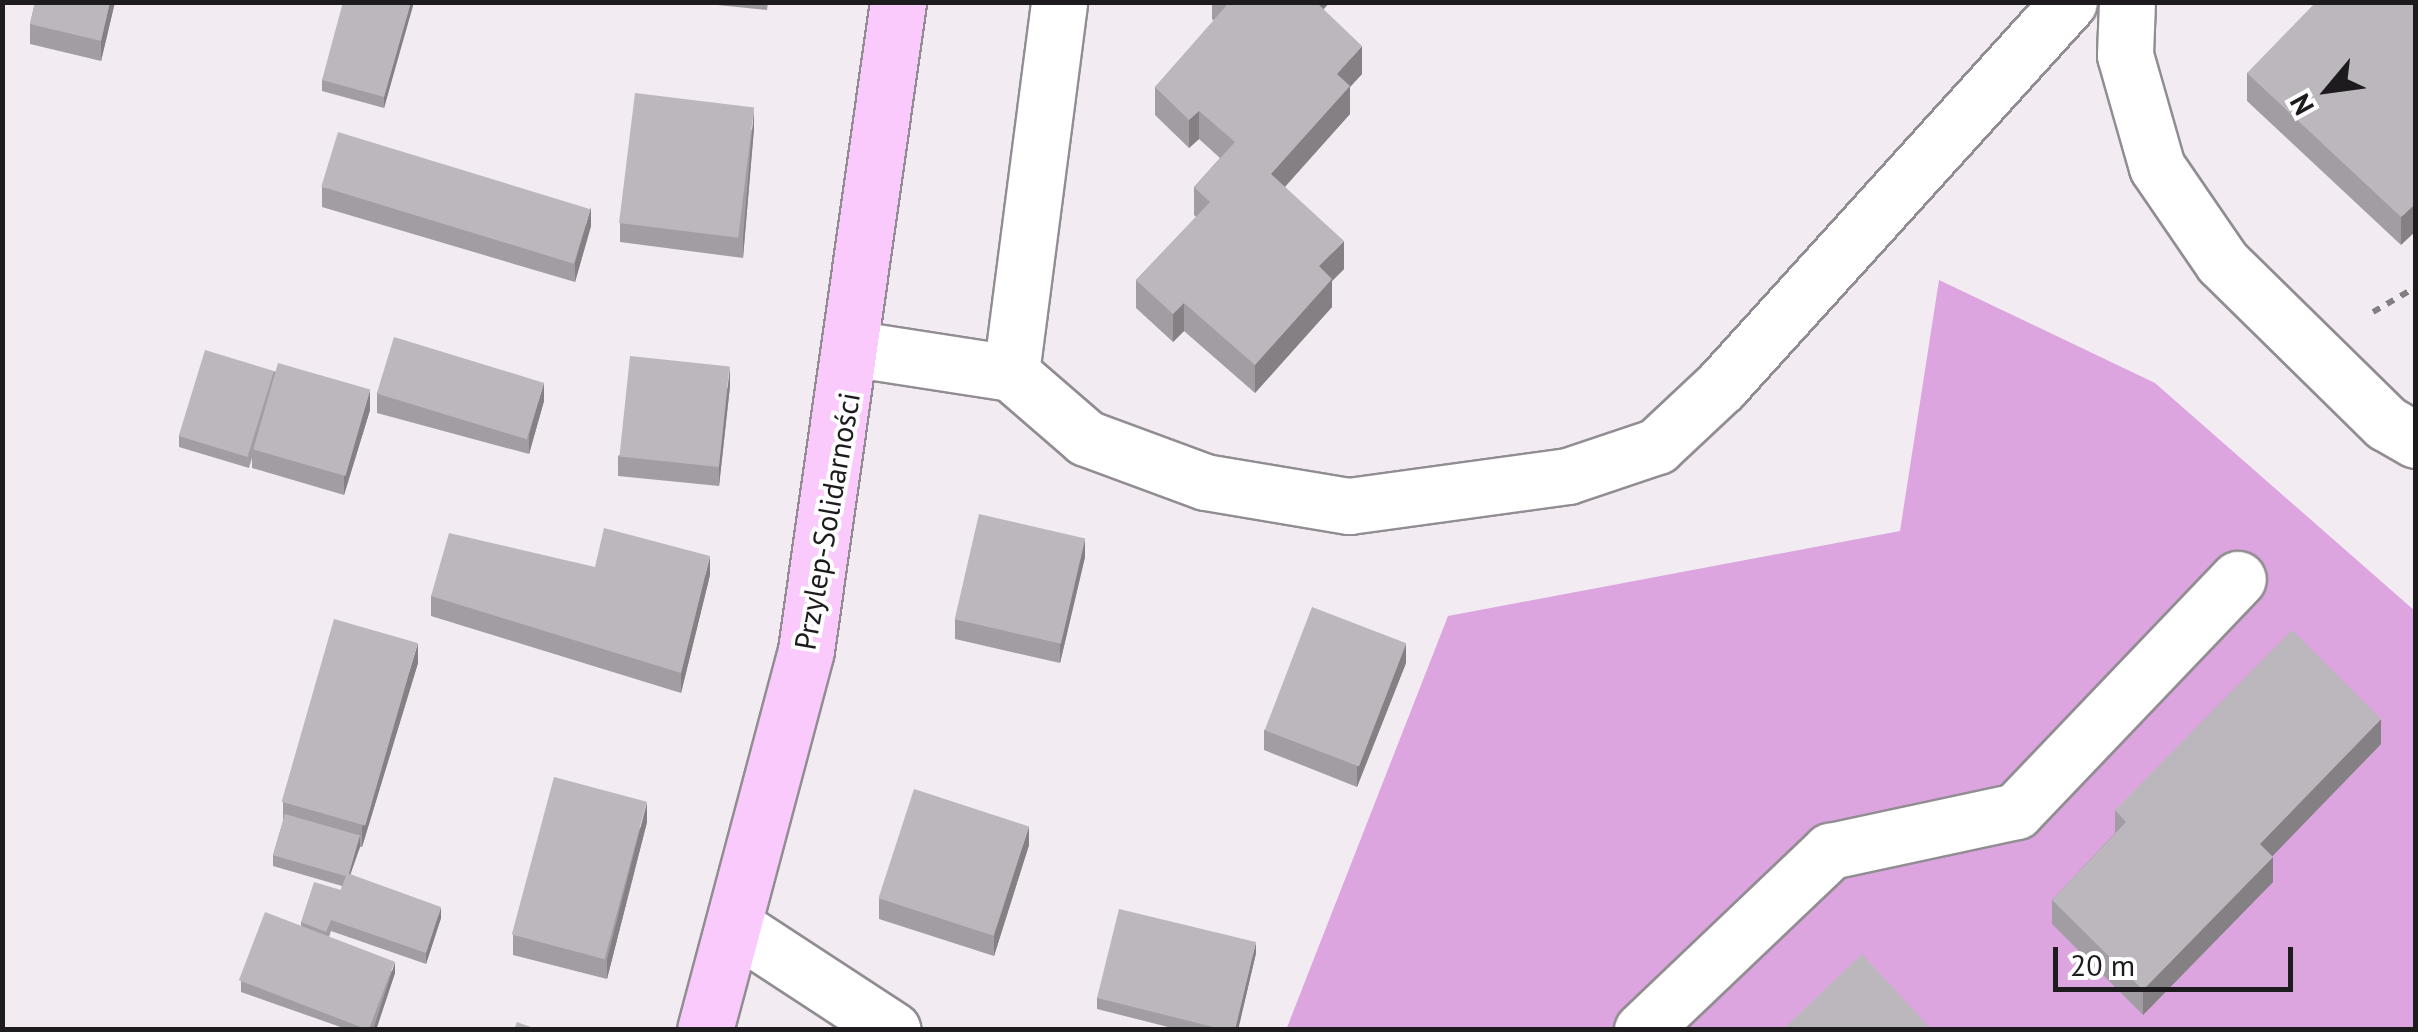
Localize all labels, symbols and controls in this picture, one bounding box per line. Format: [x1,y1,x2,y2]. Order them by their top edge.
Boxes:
north arrow [2278,40,2378,140]
text: N [2281,88,2322,122]
street label: Przylep-Solidarności [787,389,867,653]
scale bar [2058,927,2298,989]
text: 20 m [2070,945,2135,984]

